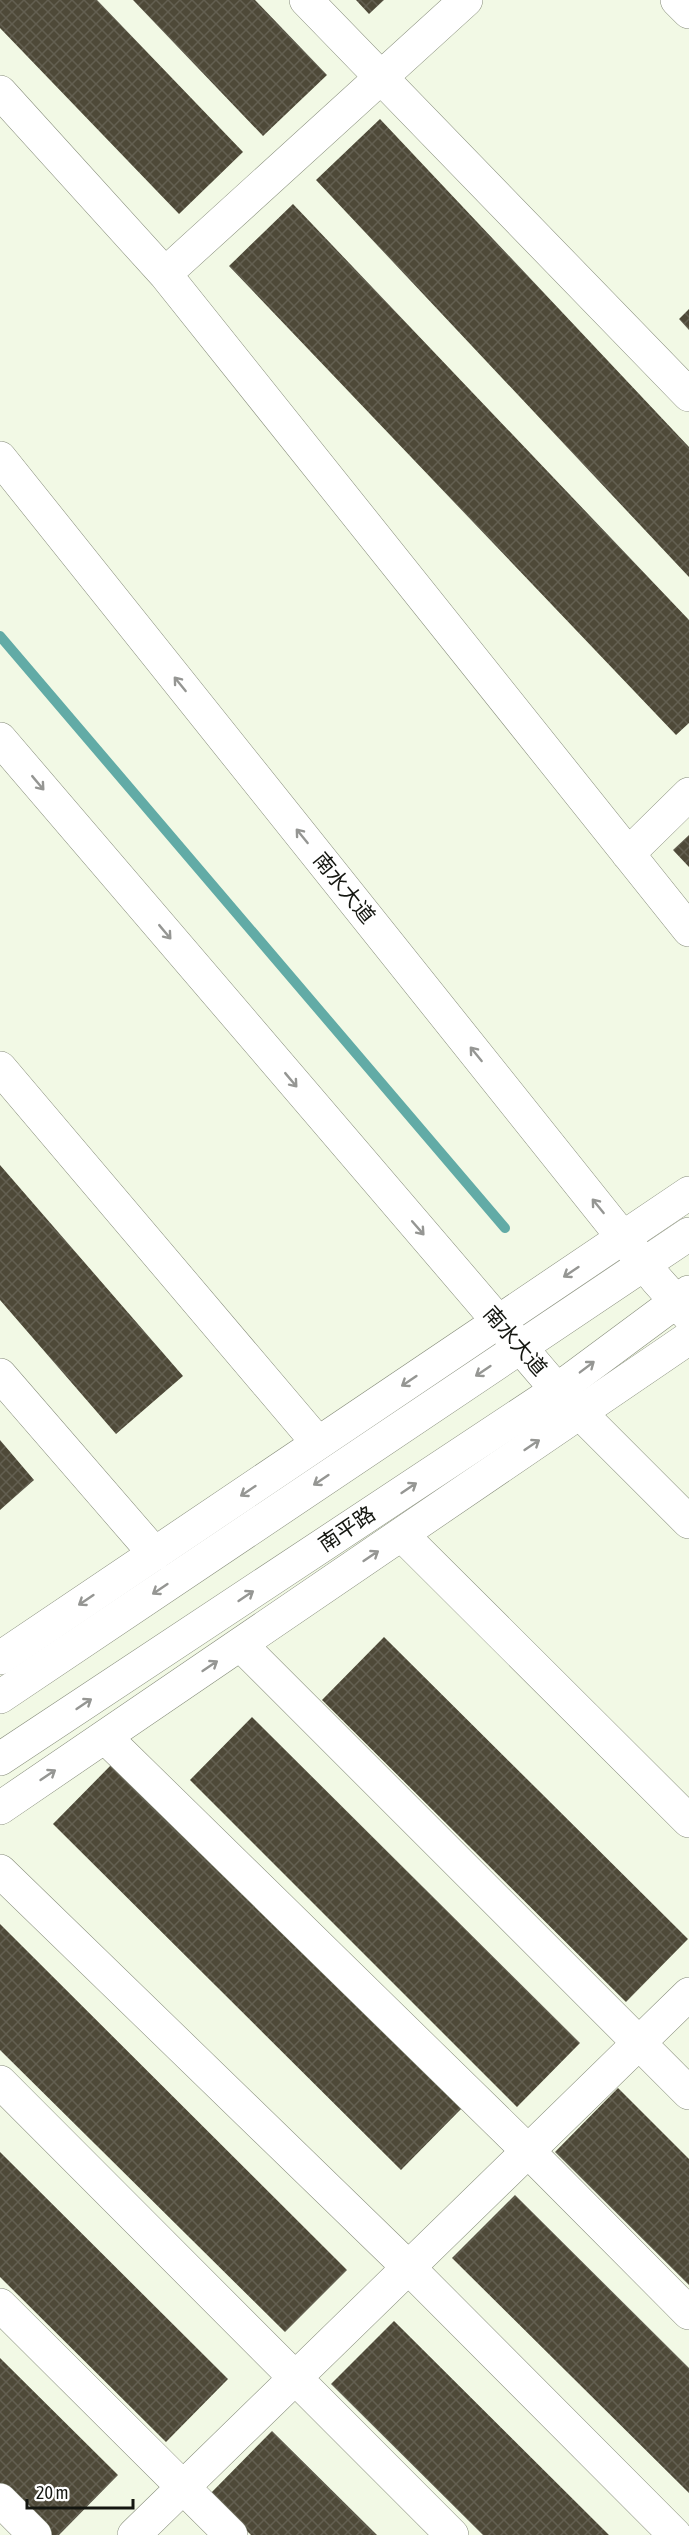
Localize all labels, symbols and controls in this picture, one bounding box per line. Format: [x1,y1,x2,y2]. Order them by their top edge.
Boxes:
one-way arrow [174,676,187,692]
one-way arrow [31,775,45,790]
one-way arrow [296,828,309,844]
street label: 南水大道 [309,847,381,928]
one-way arrow [158,924,171,940]
one-way arrow [470,1046,483,1062]
one-way arrow [284,1072,298,1087]
one-way arrow [592,1198,605,1214]
one-way arrow [411,1220,425,1235]
one-way arrow [562,1266,579,1279]
street label: 南水大道 [479,1301,552,1380]
one-way arrow [579,1361,595,1373]
one-way arrow [475,1365,492,1377]
one-way arrow [401,1376,418,1388]
one-way arrow [523,1439,539,1451]
one-way arrow [314,1474,330,1486]
one-way arrow [400,1482,416,1494]
one-way arrow [240,1485,256,1497]
street label: 南平路 [314,1501,379,1556]
one-way arrow [362,1549,379,1561]
one-way arrow [151,1583,168,1596]
one-way arrow [237,1590,254,1602]
one-way arrow [78,1594,95,1606]
one-way arrow [201,1660,218,1672]
one-way arrow [75,1698,91,1710]
one-way arrow [40,1769,56,1781]
scale bar [27,2472,134,2510]
text: 20 m [36,2482,68,2503]

